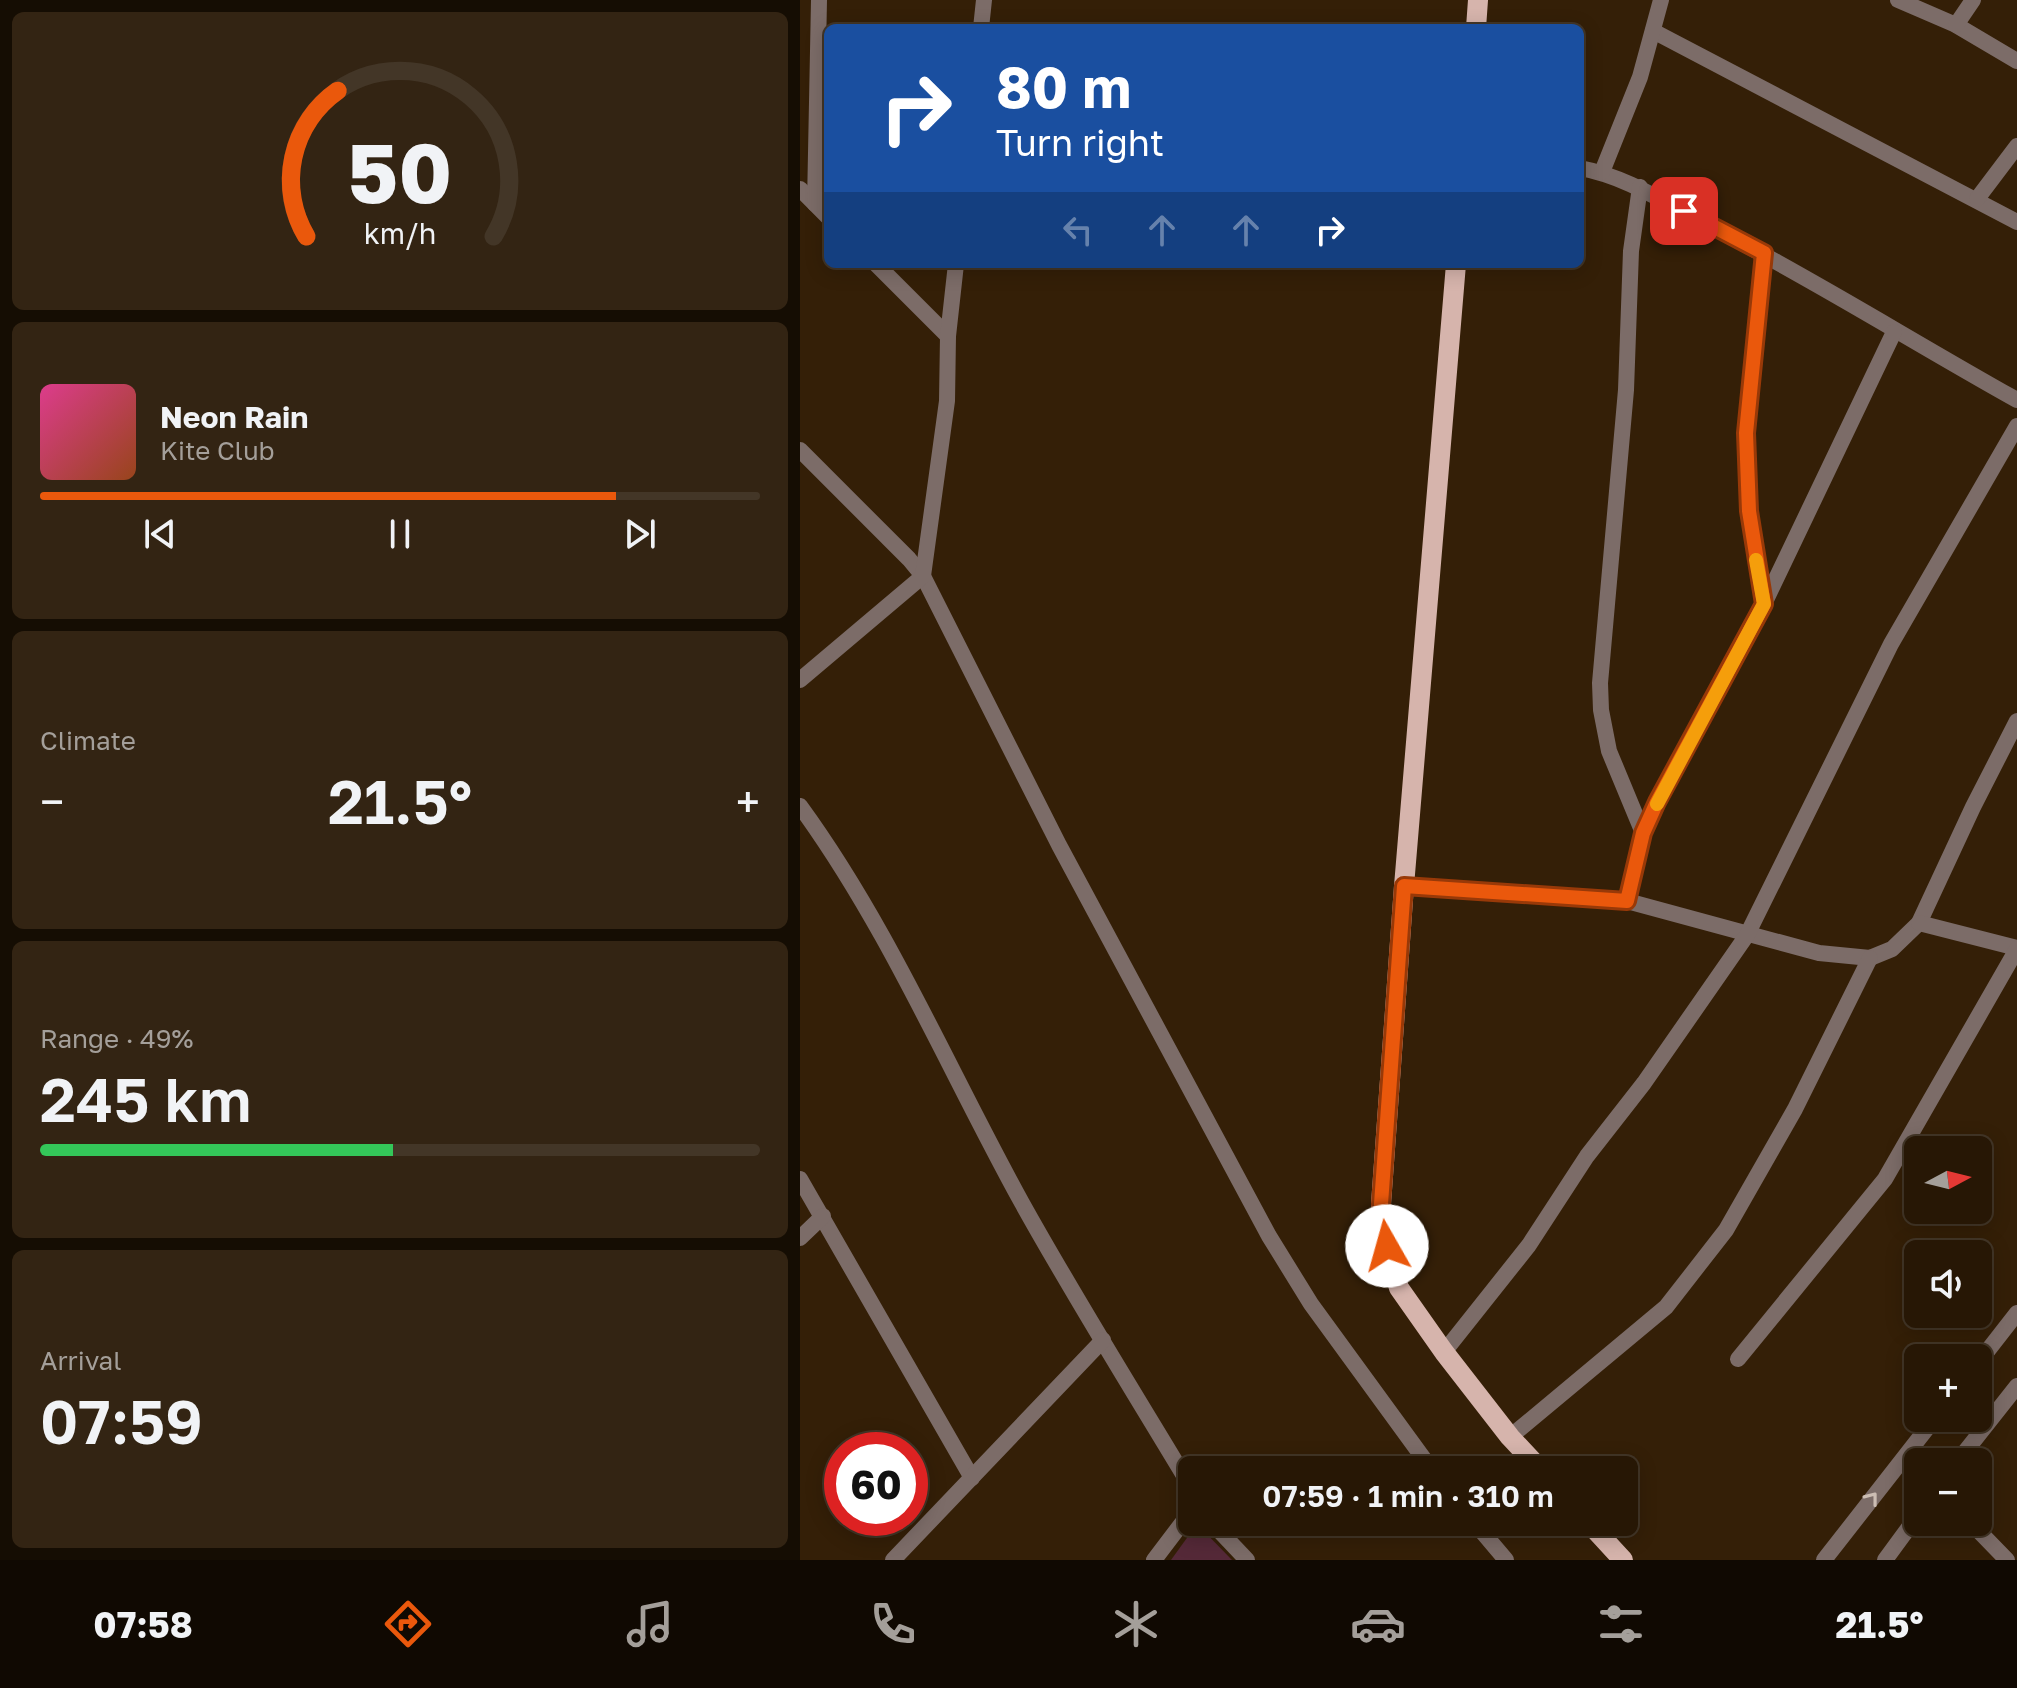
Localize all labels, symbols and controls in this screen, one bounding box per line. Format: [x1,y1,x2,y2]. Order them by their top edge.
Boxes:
text: 80 m [996,53,1131,120]
icon: right [864,56,968,160]
text: 50 [348,120,452,220]
text: Turn right [996,121,1164,164]
pin [1650,177,1718,245]
icon: arrive [1662,189,1706,233]
icon: left [1056,208,1100,252]
icon: ahead [1140,208,1184,252]
icon: ahead [1224,208,1268,252]
icon: right [1308,208,1352,252]
text: km/h [364,216,436,250]
text: Neon Rain [160,399,308,435]
text: Kite Club [160,435,275,466]
icon: previous [138,512,182,556]
icon: pause [378,512,422,556]
icon: next [618,512,662,556]
text: Climate [40,725,136,756]
text: 21.5° [328,765,472,837]
text: − [40,775,64,828]
text: + [736,775,760,828]
text: Range · 49% [40,1023,193,1054]
text: 245 km [40,1063,252,1135]
north arrow [1904,1136,1992,1224]
map controls [1904,1136,1992,1536]
position arrow [1345,1204,1429,1288]
button: sound [1904,1240,1992,1328]
button: + [1904,1344,1992,1432]
text: Arrival [40,1345,121,1376]
text: 07:59 [40,1385,203,1457]
speed limit sign: 60 [824,1432,928,1536]
button: − [1904,1448,1992,1536]
text: 07:59 · 1 min · 310 m [1262,1478,1554,1514]
one-way arrow [1862,1493,1877,1508]
icon: directions [380,1596,436,1652]
icon: music [622,1596,678,1652]
icon: phone [865,1596,921,1652]
icon: climate [1108,1596,1164,1652]
icon: car [1350,1596,1406,1652]
icon: filters [1593,1596,1649,1652]
text: 07:58 [93,1603,193,1646]
text: 21.5° [1836,1603,1924,1646]

